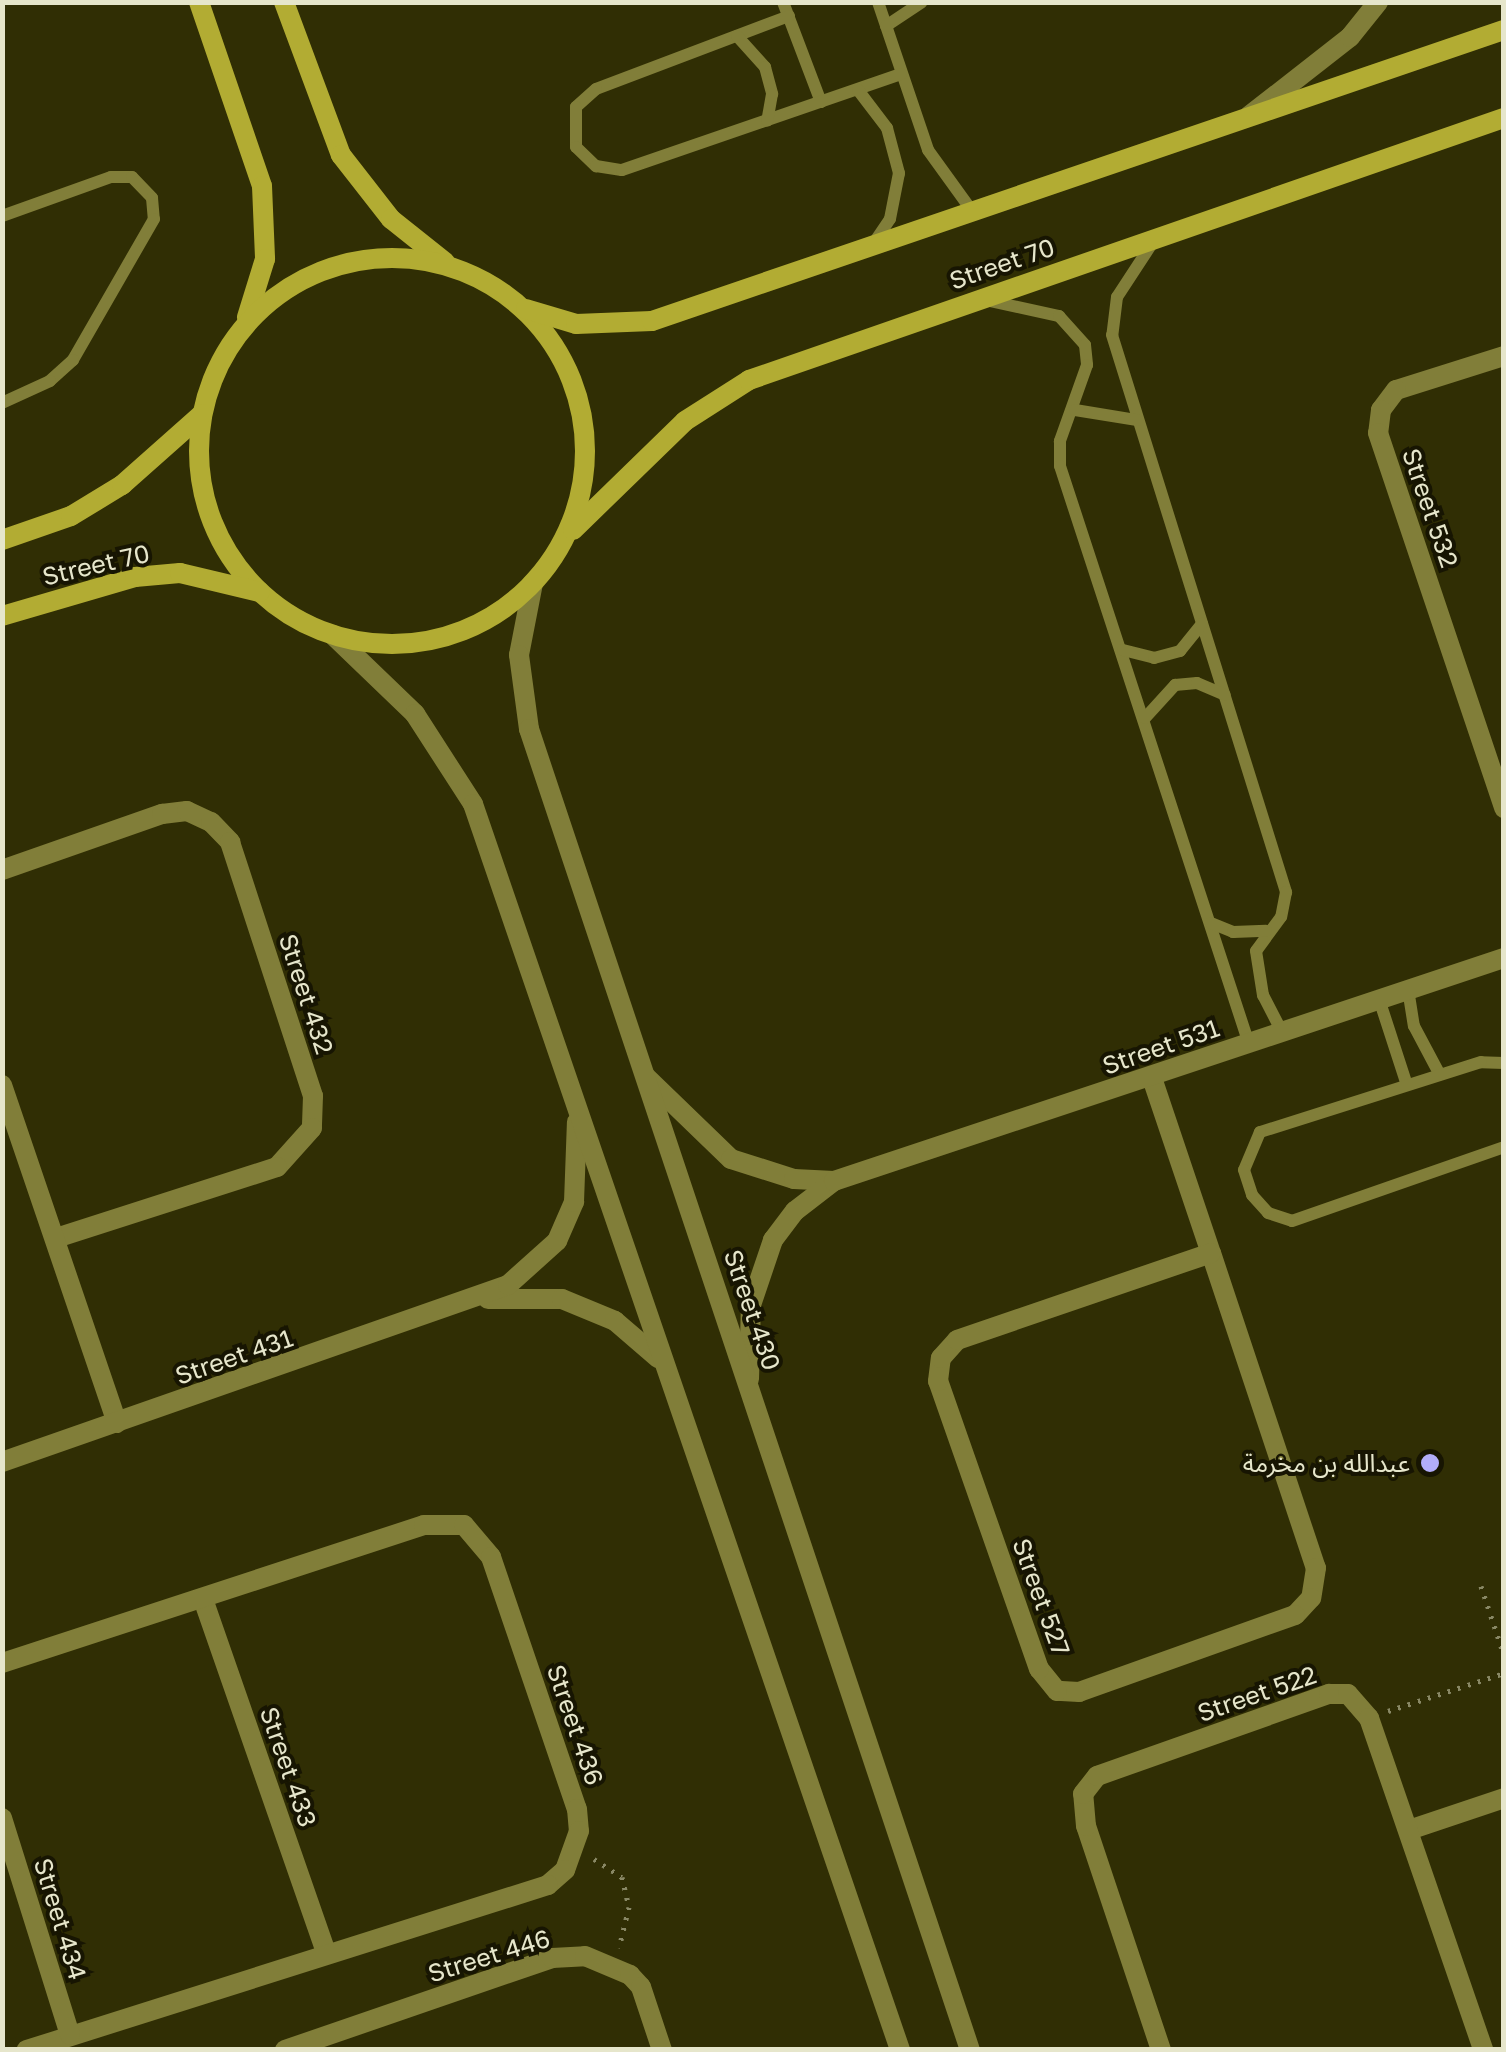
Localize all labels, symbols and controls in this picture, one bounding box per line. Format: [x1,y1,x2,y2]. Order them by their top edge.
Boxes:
street label: Street 70 [946,232,1058,296]
street label: Street 532 [1396,445,1464,571]
street label: Street 70 [40,538,152,592]
street label: Street 432 [272,930,340,1058]
street label: Street 531 [1099,1013,1223,1081]
street label: Street 430 [717,1246,787,1374]
street label: Street 431 [171,1323,297,1391]
place label: عبدالله بن مخرمة [1243,1448,1410,1478]
marker: عبدالله بن مخرمة [1419,1452,1441,1474]
street label: Street 527 [1006,1534,1076,1660]
street label: Street 522 [1194,1660,1320,1728]
street label: Street 436 [540,1661,610,1789]
street label: Street 433 [254,1703,322,1831]
street label: Street 434 [27,1855,93,1983]
street label: Street 446 [424,1923,554,1989]

